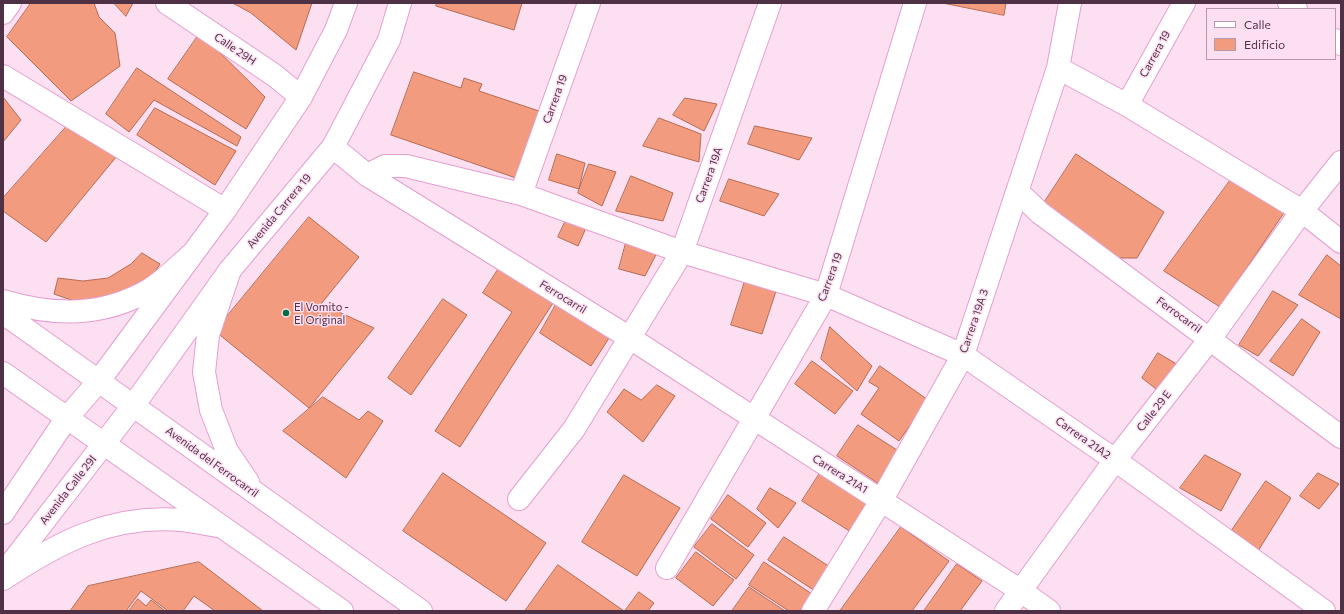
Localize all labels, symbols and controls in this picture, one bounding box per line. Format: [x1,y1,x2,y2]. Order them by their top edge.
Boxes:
legend [1206,8,1336,60]
text: Calle [1244,17,1271,31]
street label: Carrera 19 [1137,28,1173,80]
street label: Calle 29H [212,30,258,68]
text: Edificio [1244,37,1285,51]
street label: Carrera 19 [540,73,570,125]
street label: Carrera 19A [693,145,725,205]
street label: Avenida Carrera 19 [244,171,314,251]
street label: Carrera 19 [815,251,845,303]
street label: Ferrocarril [537,277,589,317]
street label: Carrera 19A 3 [957,287,991,355]
street label: Ferrocarril [1154,294,1204,336]
place label: El Vomito - El Original [294,300,349,326]
marker: El Vomito - El Original [281,308,291,318]
street label: Calle 29 E [1134,388,1174,434]
street label: Carrera 21A2 [1053,414,1113,462]
street label: Avenida del Ferrocarril [163,424,261,500]
street label: Carrera 21A1 [810,452,870,496]
street label: Avenida Calle 29I [37,453,99,527]

